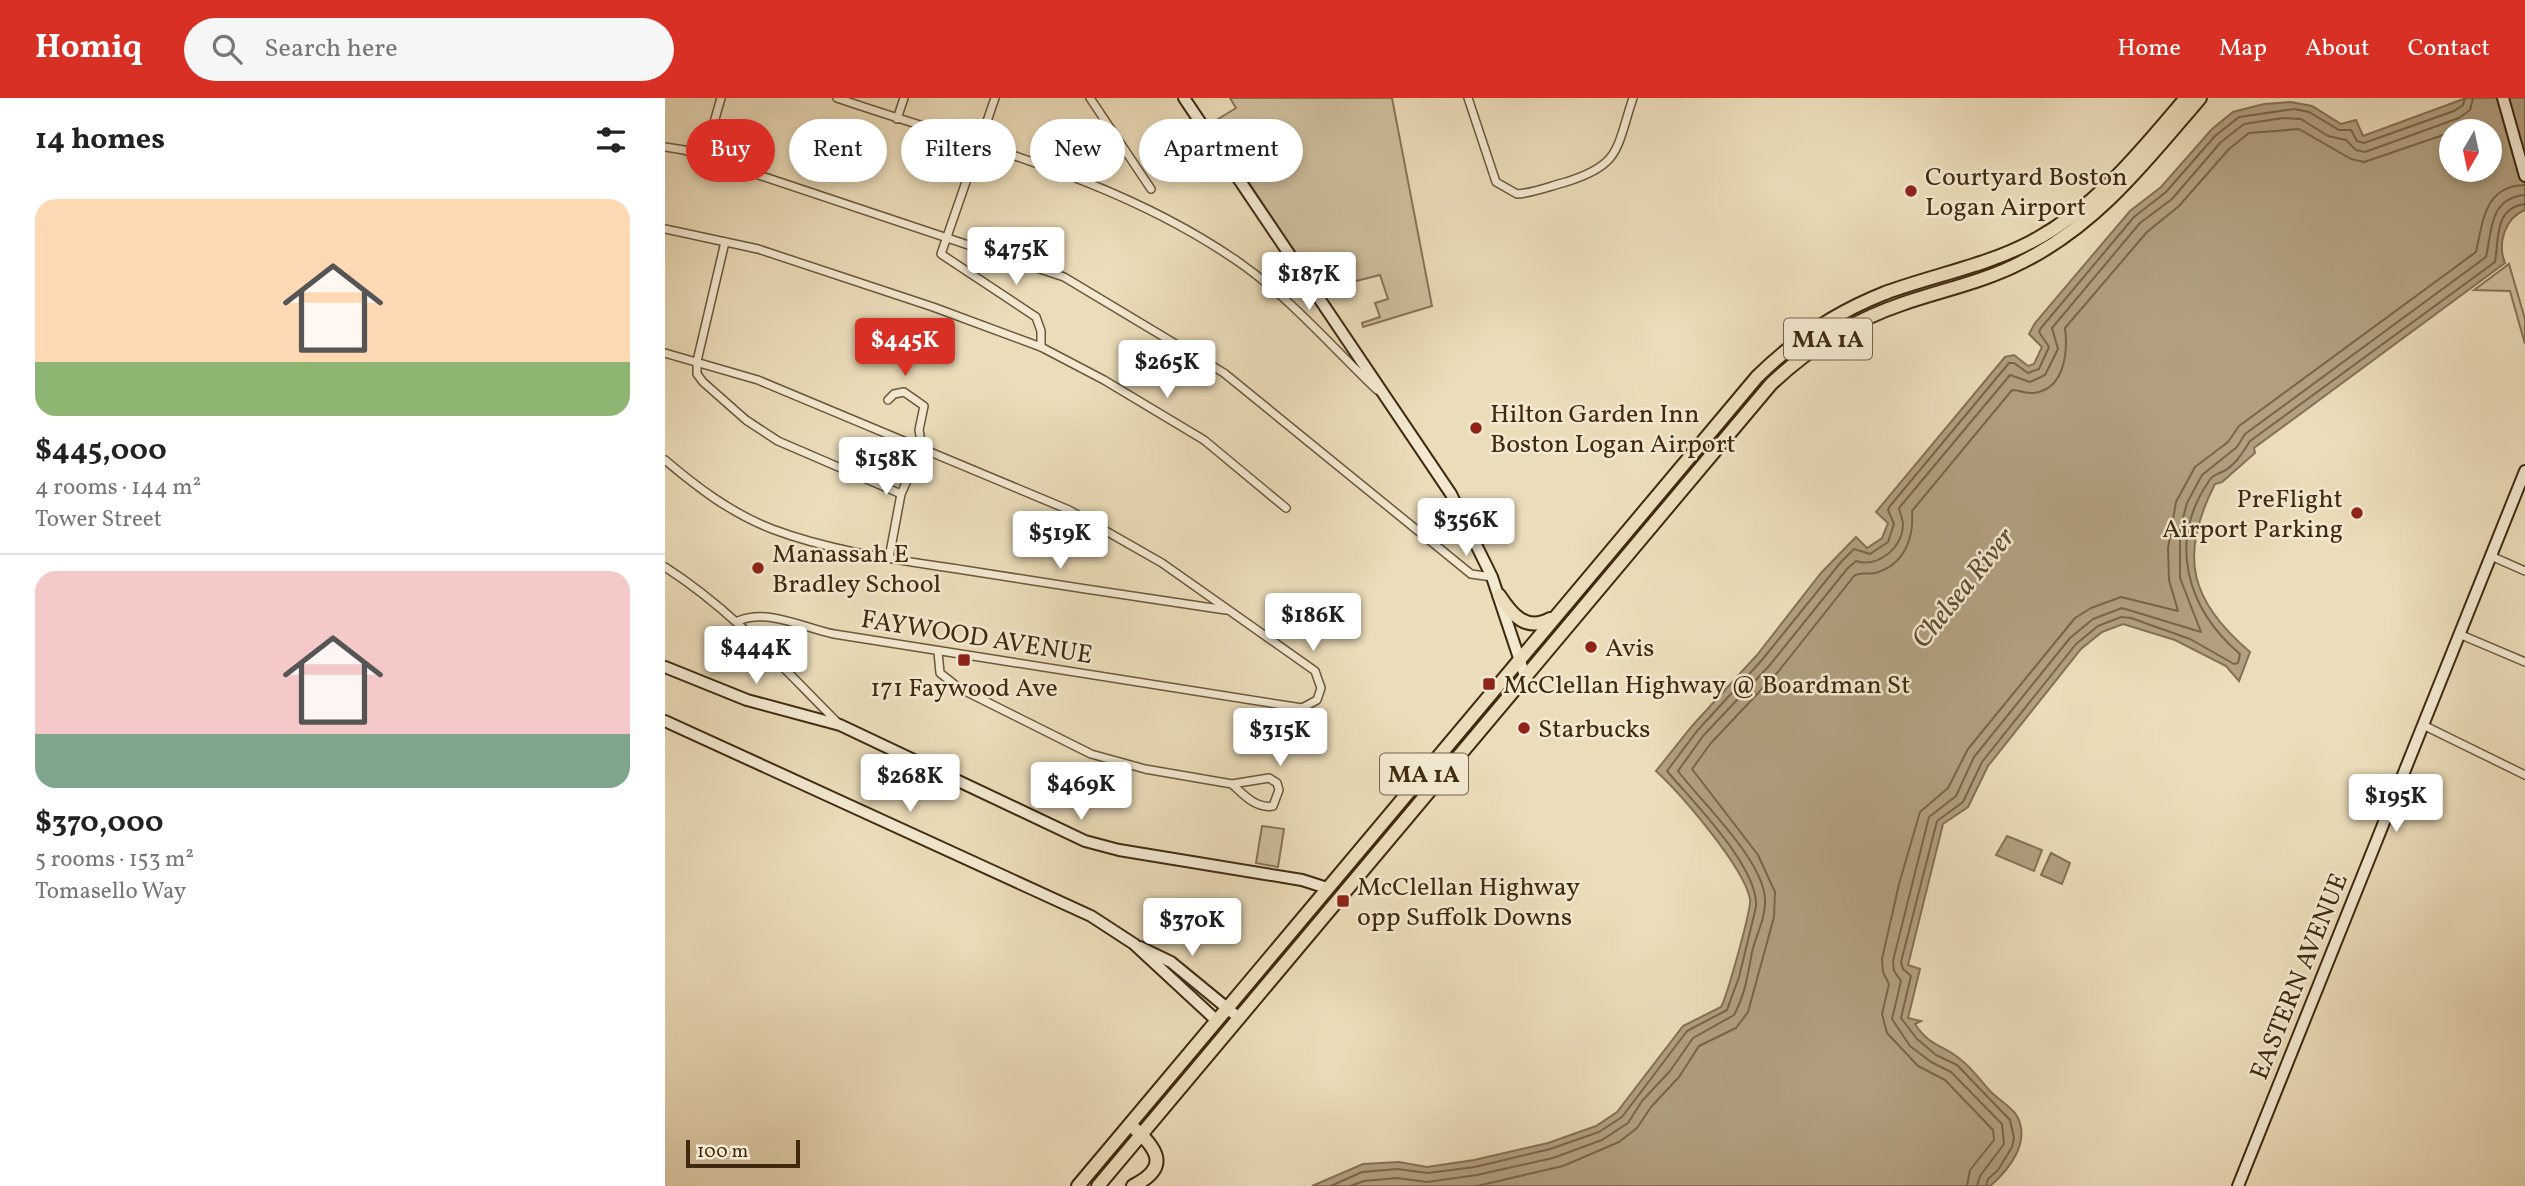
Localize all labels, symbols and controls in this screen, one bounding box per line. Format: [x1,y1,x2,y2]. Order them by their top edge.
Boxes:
search box [184,18,674,81]
text: Homiq [35,26,142,72]
icon: search [208,30,246,68]
text: Search here [264,31,397,67]
text: Home [2117,32,2181,66]
text: Map [2219,32,2267,66]
text: About [2305,32,2370,66]
text: Contact [2408,32,2490,66]
text: 14 homes [35,119,165,161]
chip: Buy [686,119,775,182]
chip: Rent [789,119,887,182]
chip: Filters [901,119,1016,182]
chip: New [1030,119,1125,182]
chip: Apartment [1139,119,1303,182]
north arrow [2439,119,2503,182]
map controls [2439,119,2502,182]
icon: filters [592,121,630,159]
place label: Courtyard Boston Logan Airport [1925,160,2128,226]
marker: Courtyard Boston Logan Airport [1903,183,1919,199]
pin: $475K [967,228,1065,287]
text: $475K [983,234,1049,266]
icon: home [270,245,396,371]
pin: $187K [1260,252,1358,312]
text: $187K [1278,259,1340,291]
pin: $445K [856,318,954,378]
road number: MA 1A [1784,319,1872,360]
text: $445K [871,325,939,357]
pin: $265K [1118,341,1216,400]
text: $265K [1134,347,1200,379]
place label: Hilton Garden Inn Boston Logan Airport [1490,397,1736,463]
marker: Hilton Garden Inn Boston Logan Airport [1468,420,1484,436]
text: $445,000 [35,430,167,472]
pin: $158K [837,438,935,497]
text: $158K [855,444,917,476]
text: 4 rooms · 144 m² [35,472,201,504]
place label: PreFlight Airport Parking [2162,482,2343,548]
pin: $356K [1417,498,1515,558]
text: Tower Street [35,504,162,536]
text: $356K [1434,505,1498,537]
marker: PreFlight Airport Parking [2349,505,2365,521]
pin: $519K [1011,512,1109,571]
text: $519K [1029,518,1091,550]
water label: Chelsea River [1903,519,2025,657]
place label: Manassah E Bradley School [772,537,941,603]
marker: Manassah E Bradley School [750,560,766,576]
pin: $186K [1264,594,1362,653]
text: $186K [1281,600,1345,632]
street label: FAYWOOD AVENUE [858,602,1095,674]
icon: home [270,617,396,743]
pin: $444K [707,626,805,686]
place label: Avis [1605,631,1654,667]
text: $444K [720,633,792,665]
marker: Avis [1583,639,1599,655]
marker: 171 Faywood Ave [956,652,972,668]
place label: McClellan Highway @ Boardman St [1503,668,1910,704]
place label: 171 Faywood Ave [870,671,1058,707]
marker: McClellan Highway @ Boardman St [1481,676,1497,692]
pin: $315K [1231,708,1329,768]
place label: Starbucks [1538,712,1650,748]
text: $315K [1249,715,1311,747]
marker: Starbucks [1516,720,1532,736]
pin: $268K [861,754,959,814]
road number: MA 1A [1380,754,1468,794]
text: $268K [877,761,943,793]
pin: $469K [1032,762,1130,822]
text: $469K [1047,769,1115,801]
pin: $195K [2347,774,2445,834]
text: $195K [2365,781,2427,813]
text: $370,000 [35,802,164,844]
text: 5 rooms · 153 m² [35,844,194,876]
street label: EASTERN AVENUE [2242,868,2358,1085]
place label: McClellan Highway opp Suffolk Downs [1357,870,1580,936]
text: Tomasello Way [35,876,186,908]
marker: McClellan Highway opp Suffolk Downs [1335,893,1351,909]
pin: $370K [1143,898,1241,958]
text: $370K [1159,905,1225,937]
scale bar [686,1137,800,1169]
text: 100 m [697,1139,748,1165]

